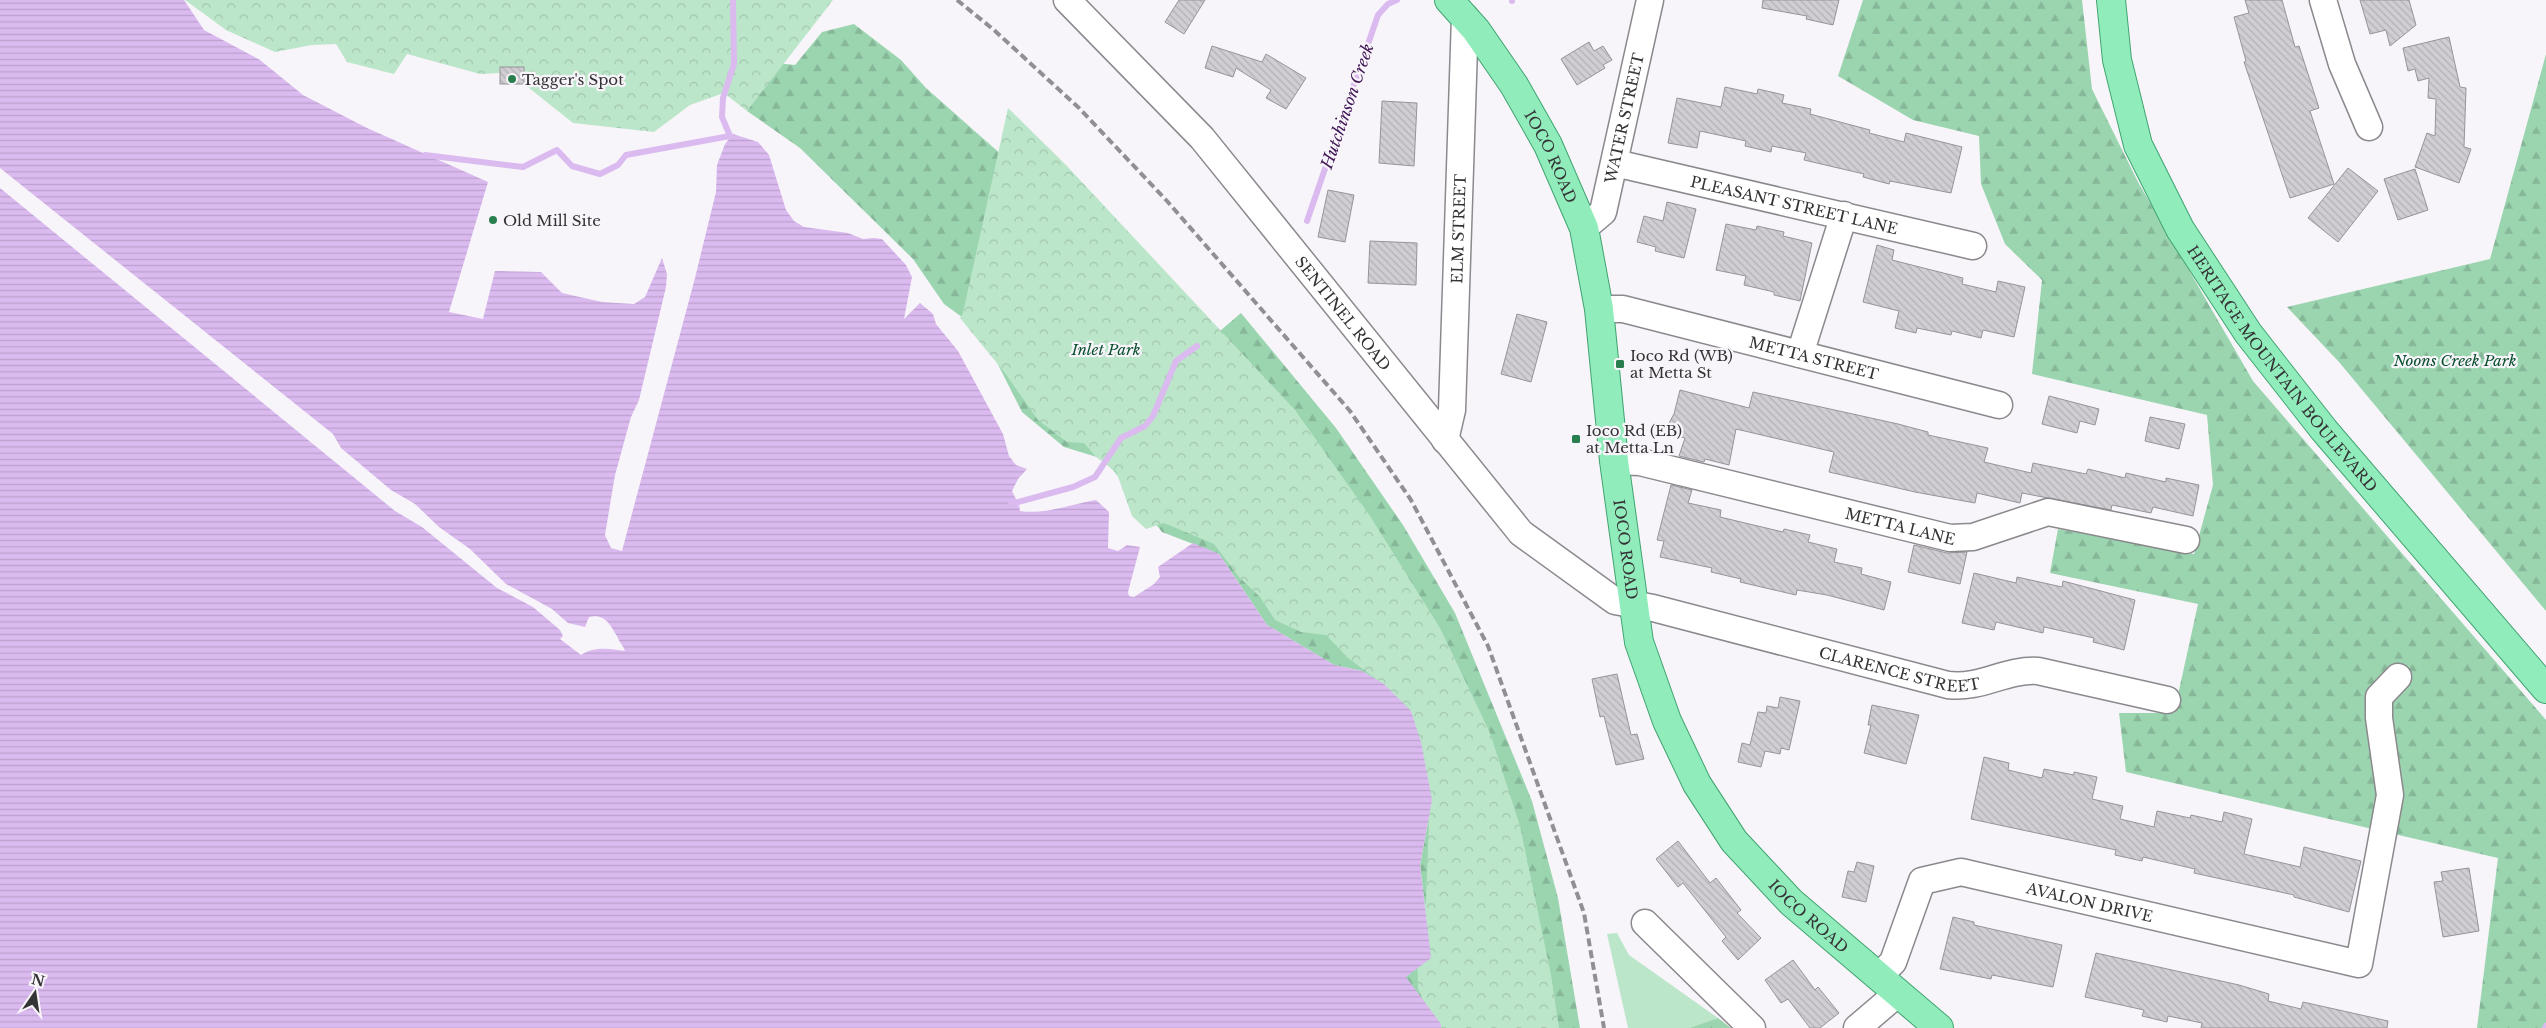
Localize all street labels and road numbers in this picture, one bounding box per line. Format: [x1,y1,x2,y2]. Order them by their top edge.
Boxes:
street label: WATER STREET [1600,51,1647,186]
street label: IOCO ROAD [1521,107,1582,206]
street label: PLEASANT STREET LANE [1689,171,1900,238]
street label: ELM STREET [1447,174,1469,284]
street label: HERITAGE MOUNTAIN BOULEVARD [2184,242,2382,495]
street label: SENTINEL ROAD [1291,252,1395,374]
street label: METTA STREET [1747,332,1881,383]
street label: IOCO ROAD [1610,498,1643,601]
street label: METTA LANE [1843,503,1957,548]
street label: CLARENCE STREET [1817,642,1982,695]
street label: IOCO ROAD [1765,875,1853,957]
street label: AVALON DRIVE [2024,878,2155,926]

